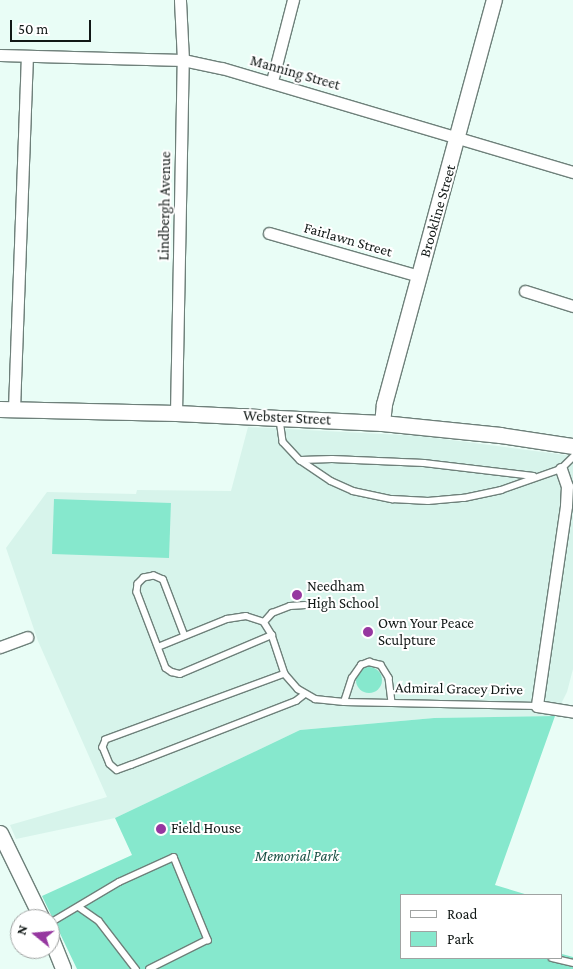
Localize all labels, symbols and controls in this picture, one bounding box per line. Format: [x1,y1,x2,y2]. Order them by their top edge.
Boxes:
scale bar [12,10,94,42]
text: 50 m [18,21,48,37]
street label: Manning Street [248,52,342,94]
street label: Lindbergh Avenue [155,151,175,261]
street label: Brookline Street [416,163,460,259]
street label: Fairlawn Street [302,219,394,261]
street label: Webster Street [243,407,331,429]
place label: Needham High School [307,577,379,612]
marker: Needham High School [291,589,303,601]
place label: Own Your Peace Sculpture [378,614,474,649]
marker: Own Your Peace Sculpture [362,626,374,638]
street label: Admiral Gracey Drive [395,679,523,699]
place label: Field House [171,820,241,838]
marker: Field House [155,823,167,835]
park label: Memorial Park [255,848,339,866]
legend [400,894,563,959]
text: Road [447,906,477,922]
north arrow [10,909,60,959]
text: N [13,923,31,937]
text: Park [447,931,474,947]

